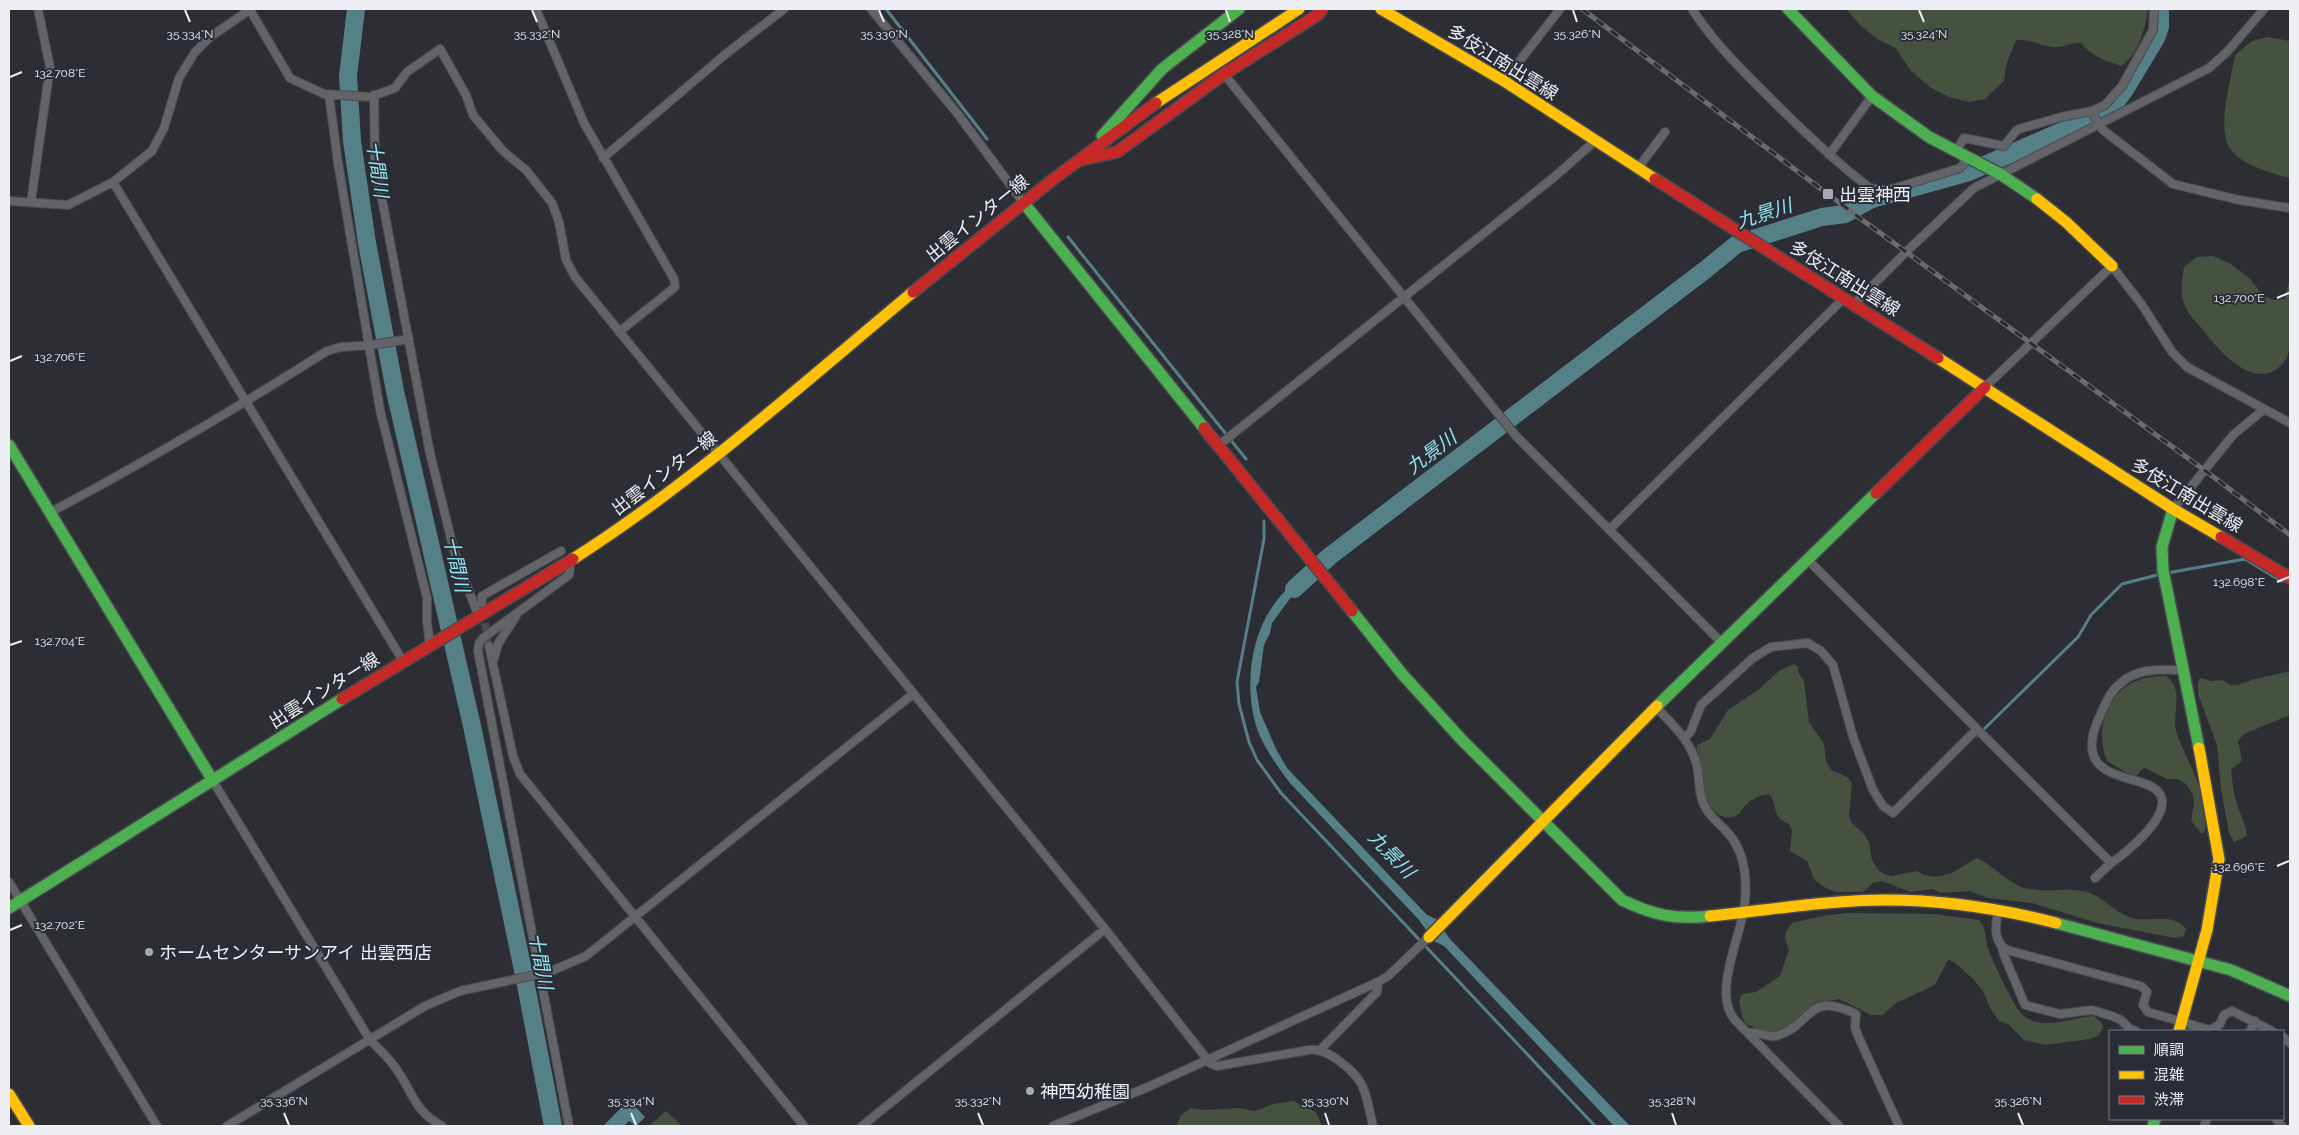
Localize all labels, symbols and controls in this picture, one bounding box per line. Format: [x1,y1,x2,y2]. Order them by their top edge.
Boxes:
street label: 多伎江南出雲線 [1444,20,1562,104]
text: 35.334°N [167,27,213,41]
text: 35.332°N [514,27,560,41]
text: 35.330°N [860,27,908,41]
text: 35.328°N [1206,27,1254,41]
text: 35.326°N [1553,27,1601,41]
text: 35.324°N [1901,27,1947,41]
text: 132.708°E [34,66,86,80]
water label: 十間川 [363,139,393,201]
street label: 出雲インター線 [921,170,1033,266]
place label: 出雲神西 [1839,184,1911,205]
marker: 出雲神西 [1821,187,1835,201]
water label: 九景川 [1733,193,1796,232]
street label: 多伎江南出雲線 [1786,236,1904,320]
text: 132.700°E [2213,291,2265,305]
text: 132.706°E [34,350,86,364]
water label: 九景川 [1402,425,1462,478]
street label: 出雲インター線 [607,427,721,519]
street label: 多伎江南出雲線 [2128,454,2246,536]
water label: 十間川 [440,534,475,596]
text: 132.698°E [2213,575,2265,589]
text: 132.704°E [35,634,85,648]
street label: 出雲インター線 [265,648,383,732]
water label: 九景川 [1364,826,1421,884]
text: 132.696°E [2213,860,2265,874]
text: 132.702°E [35,918,85,932]
water label: 十間川 [525,931,558,993]
place label: ホームセンターサンアイ 出雲西店 [159,942,432,963]
marker: ホームセンターサンアイ 出雲西店 [143,946,155,958]
legend [2109,1030,2284,1120]
text: 順調 [2154,1041,2184,1059]
text: 混雑 [2154,1066,2184,1084]
place label: 神西幼稚園 [1040,1081,1130,1102]
marker: 神西幼稚園 [1024,1085,1036,1097]
text: 渋滞 [2154,1091,2184,1109]
text: 35.336°N [260,1094,308,1108]
text: 35.334°N [608,1094,654,1108]
text: 35.332°N [955,1094,1001,1108]
text: 35.330°N [1301,1094,1349,1108]
text: 35.328°N [1648,1094,1696,1108]
text: 35.326°N [1994,1094,2042,1108]

